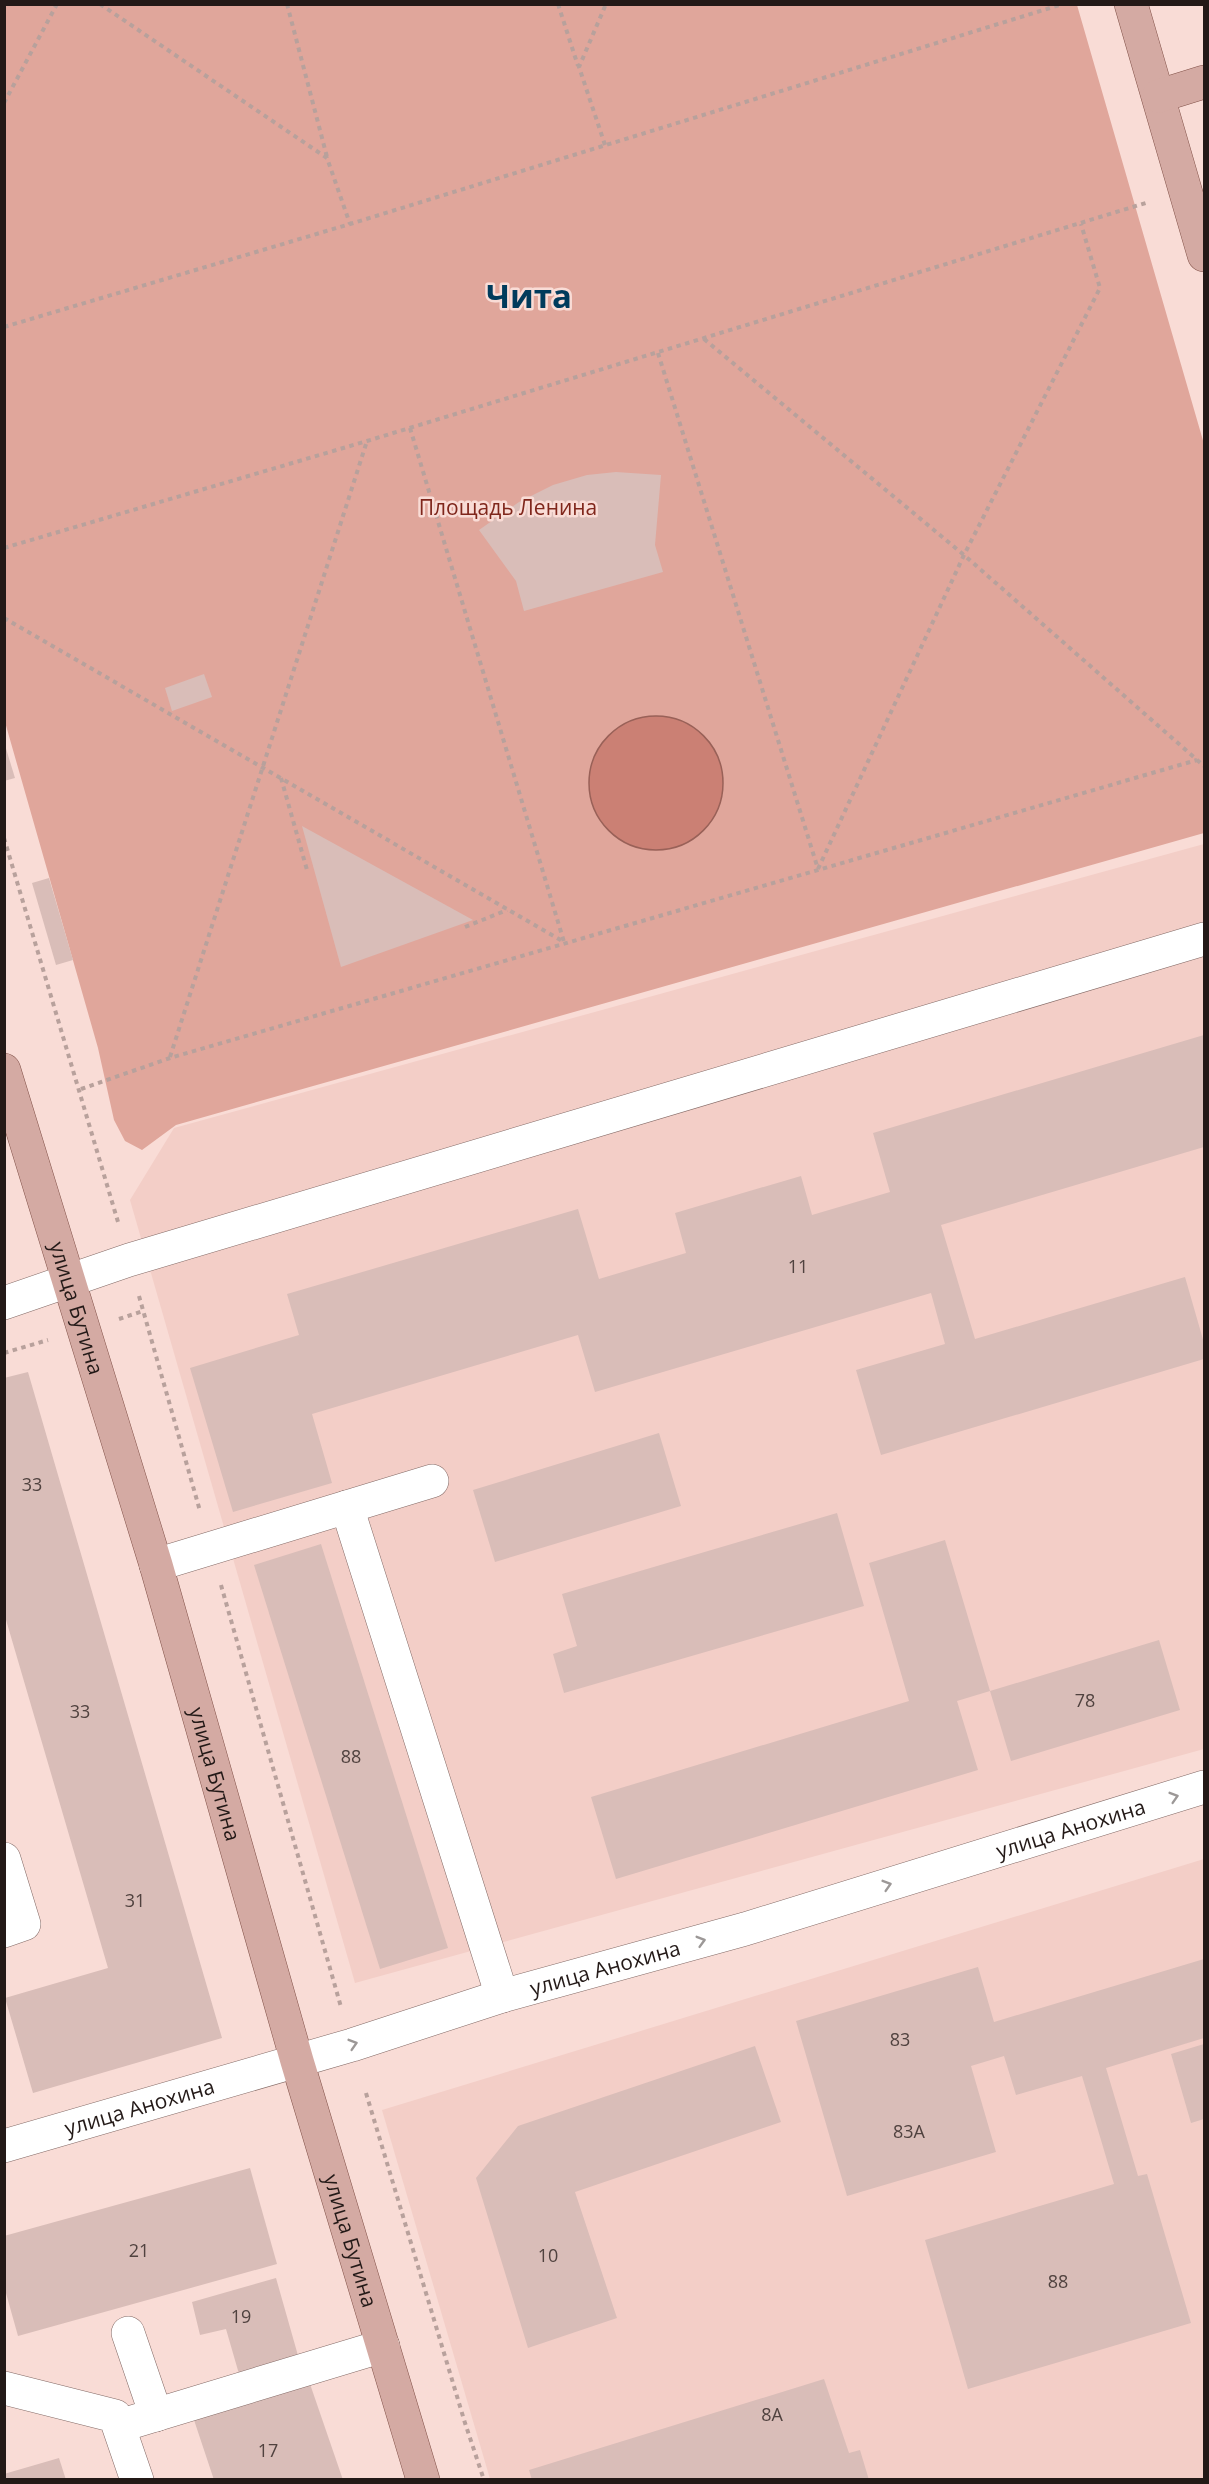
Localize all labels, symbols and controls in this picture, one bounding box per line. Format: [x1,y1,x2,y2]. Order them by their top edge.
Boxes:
district label: Чита [486,273,572,318]
park label: Площадь Ленина [419,493,597,521]
street label: улица Бутина [43,1238,111,1378]
house number: 11 [788,1254,808,1278]
house number: 33 [22,1472,42,1496]
house number: 78 [1075,1688,1095,1712]
house number: 33 [70,1699,90,1723]
street label: улица Бутина [183,1704,248,1844]
house number: 88 [341,1744,361,1768]
street label: улица Анохина [992,1792,1149,1865]
one-way arrow [1168,1792,1179,1804]
one-way arrow [881,1880,892,1892]
house number: 31 [125,1888,145,1912]
street label: улица Анохина [527,1934,683,2002]
one-way arrow [695,1936,706,1948]
house number: 83 [890,2027,910,2051]
one-way arrow [347,2039,358,2051]
street label: улица Анохина [61,2072,218,2142]
house number: 83А [893,2119,926,2143]
street label: улица Бутина [318,2171,384,2311]
house number: 21 [129,2238,149,2262]
house number: 10 [538,2243,558,2267]
house number: 88 [1048,2269,1068,2293]
house number: 19 [231,2304,251,2328]
house number: 8А [761,2402,783,2426]
house number: 17 [258,2438,278,2462]

